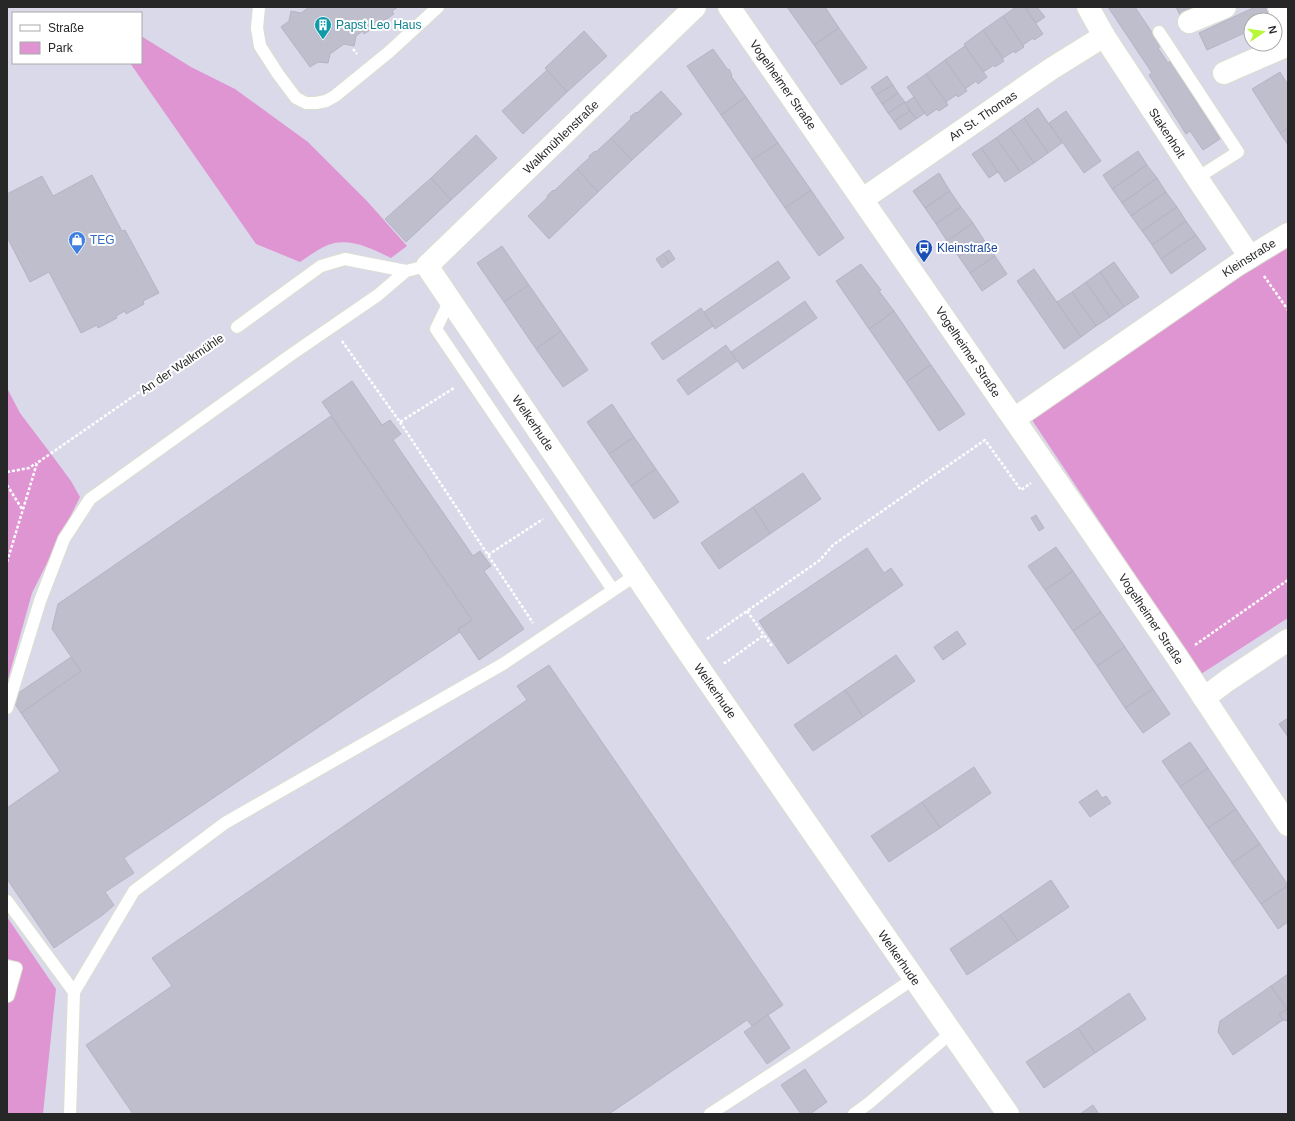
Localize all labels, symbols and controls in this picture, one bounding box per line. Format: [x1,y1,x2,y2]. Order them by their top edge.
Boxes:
legend [12,12,142,64]
north arrow [1243,12,1283,52]
building icon: Papst Leo Haus [313,15,333,40]
place label: Papst Leo Haus [336,18,421,32]
text: Straße [48,21,84,35]
text: N [1266,25,1279,35]
street label: Vogelheimer Straße [747,38,819,133]
text: Park [48,41,74,55]
street label: An St. Thomas [946,88,1020,144]
street label: Walkmühlenstraße [520,97,602,177]
street label: Stakenholt [1146,105,1189,161]
shop icon: TEG [67,230,87,255]
place label: TEG [90,233,115,247]
street label: Kleinstraße [1220,236,1279,280]
bus stop icon: Kleinstraße [914,238,934,263]
place label: Kleinstraße [937,241,998,255]
street label: Vogelheimer Straße [933,304,1004,400]
street label: An der Walkmühle [138,331,227,397]
street label: Welkerhude [509,393,557,454]
street label: Vogelheimer Straße [1116,571,1187,667]
street label: Welkerhude [691,661,739,721]
street label: Welkerhude [875,928,923,988]

